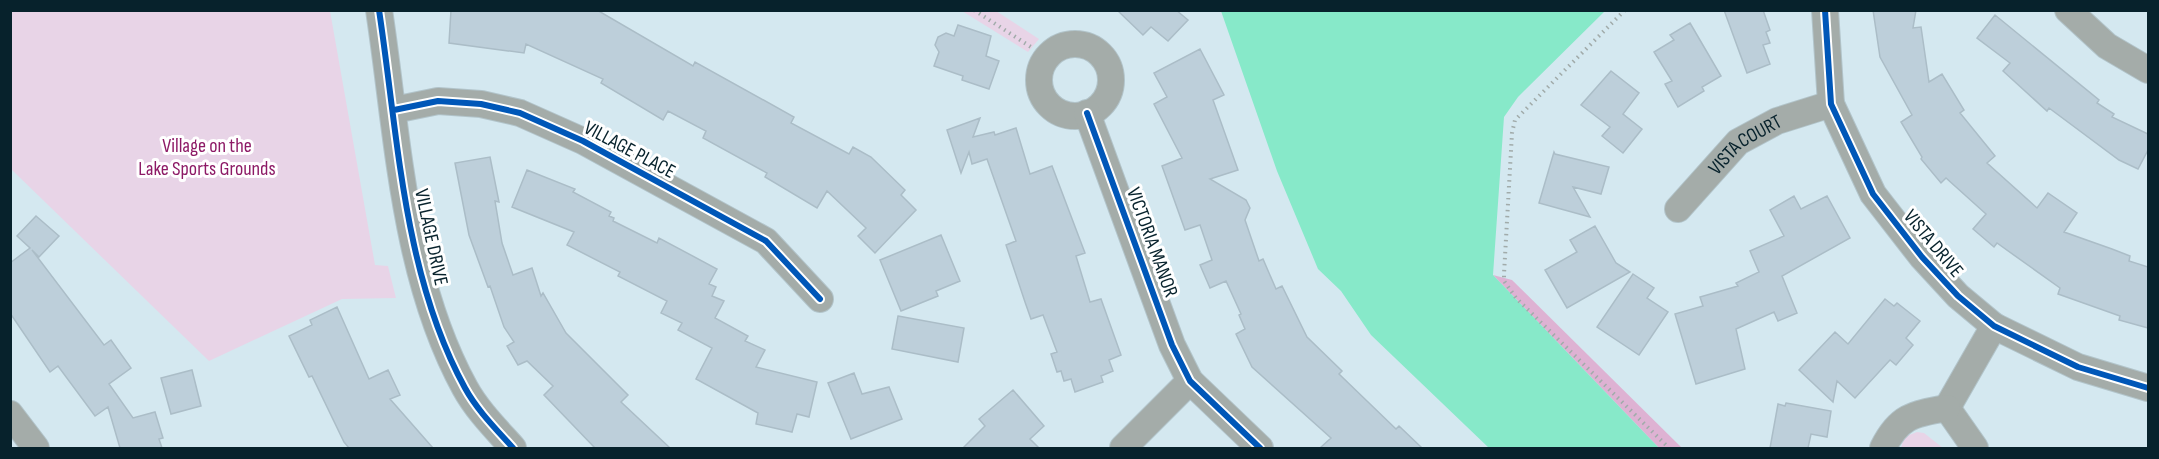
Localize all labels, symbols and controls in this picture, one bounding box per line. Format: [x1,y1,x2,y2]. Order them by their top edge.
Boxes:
street label: VISTA COURT [1703,110,1786,180]
street label: VILLAGE PLACE [580,116,679,184]
park label: Village on the Lake Sports Grounds [138,134,276,181]
street label: VICTORIA MANOR [1121,184,1183,300]
street label: VILLAGE DRIVE [409,187,453,288]
street label: VISTA DRIVE [1898,205,1968,282]

